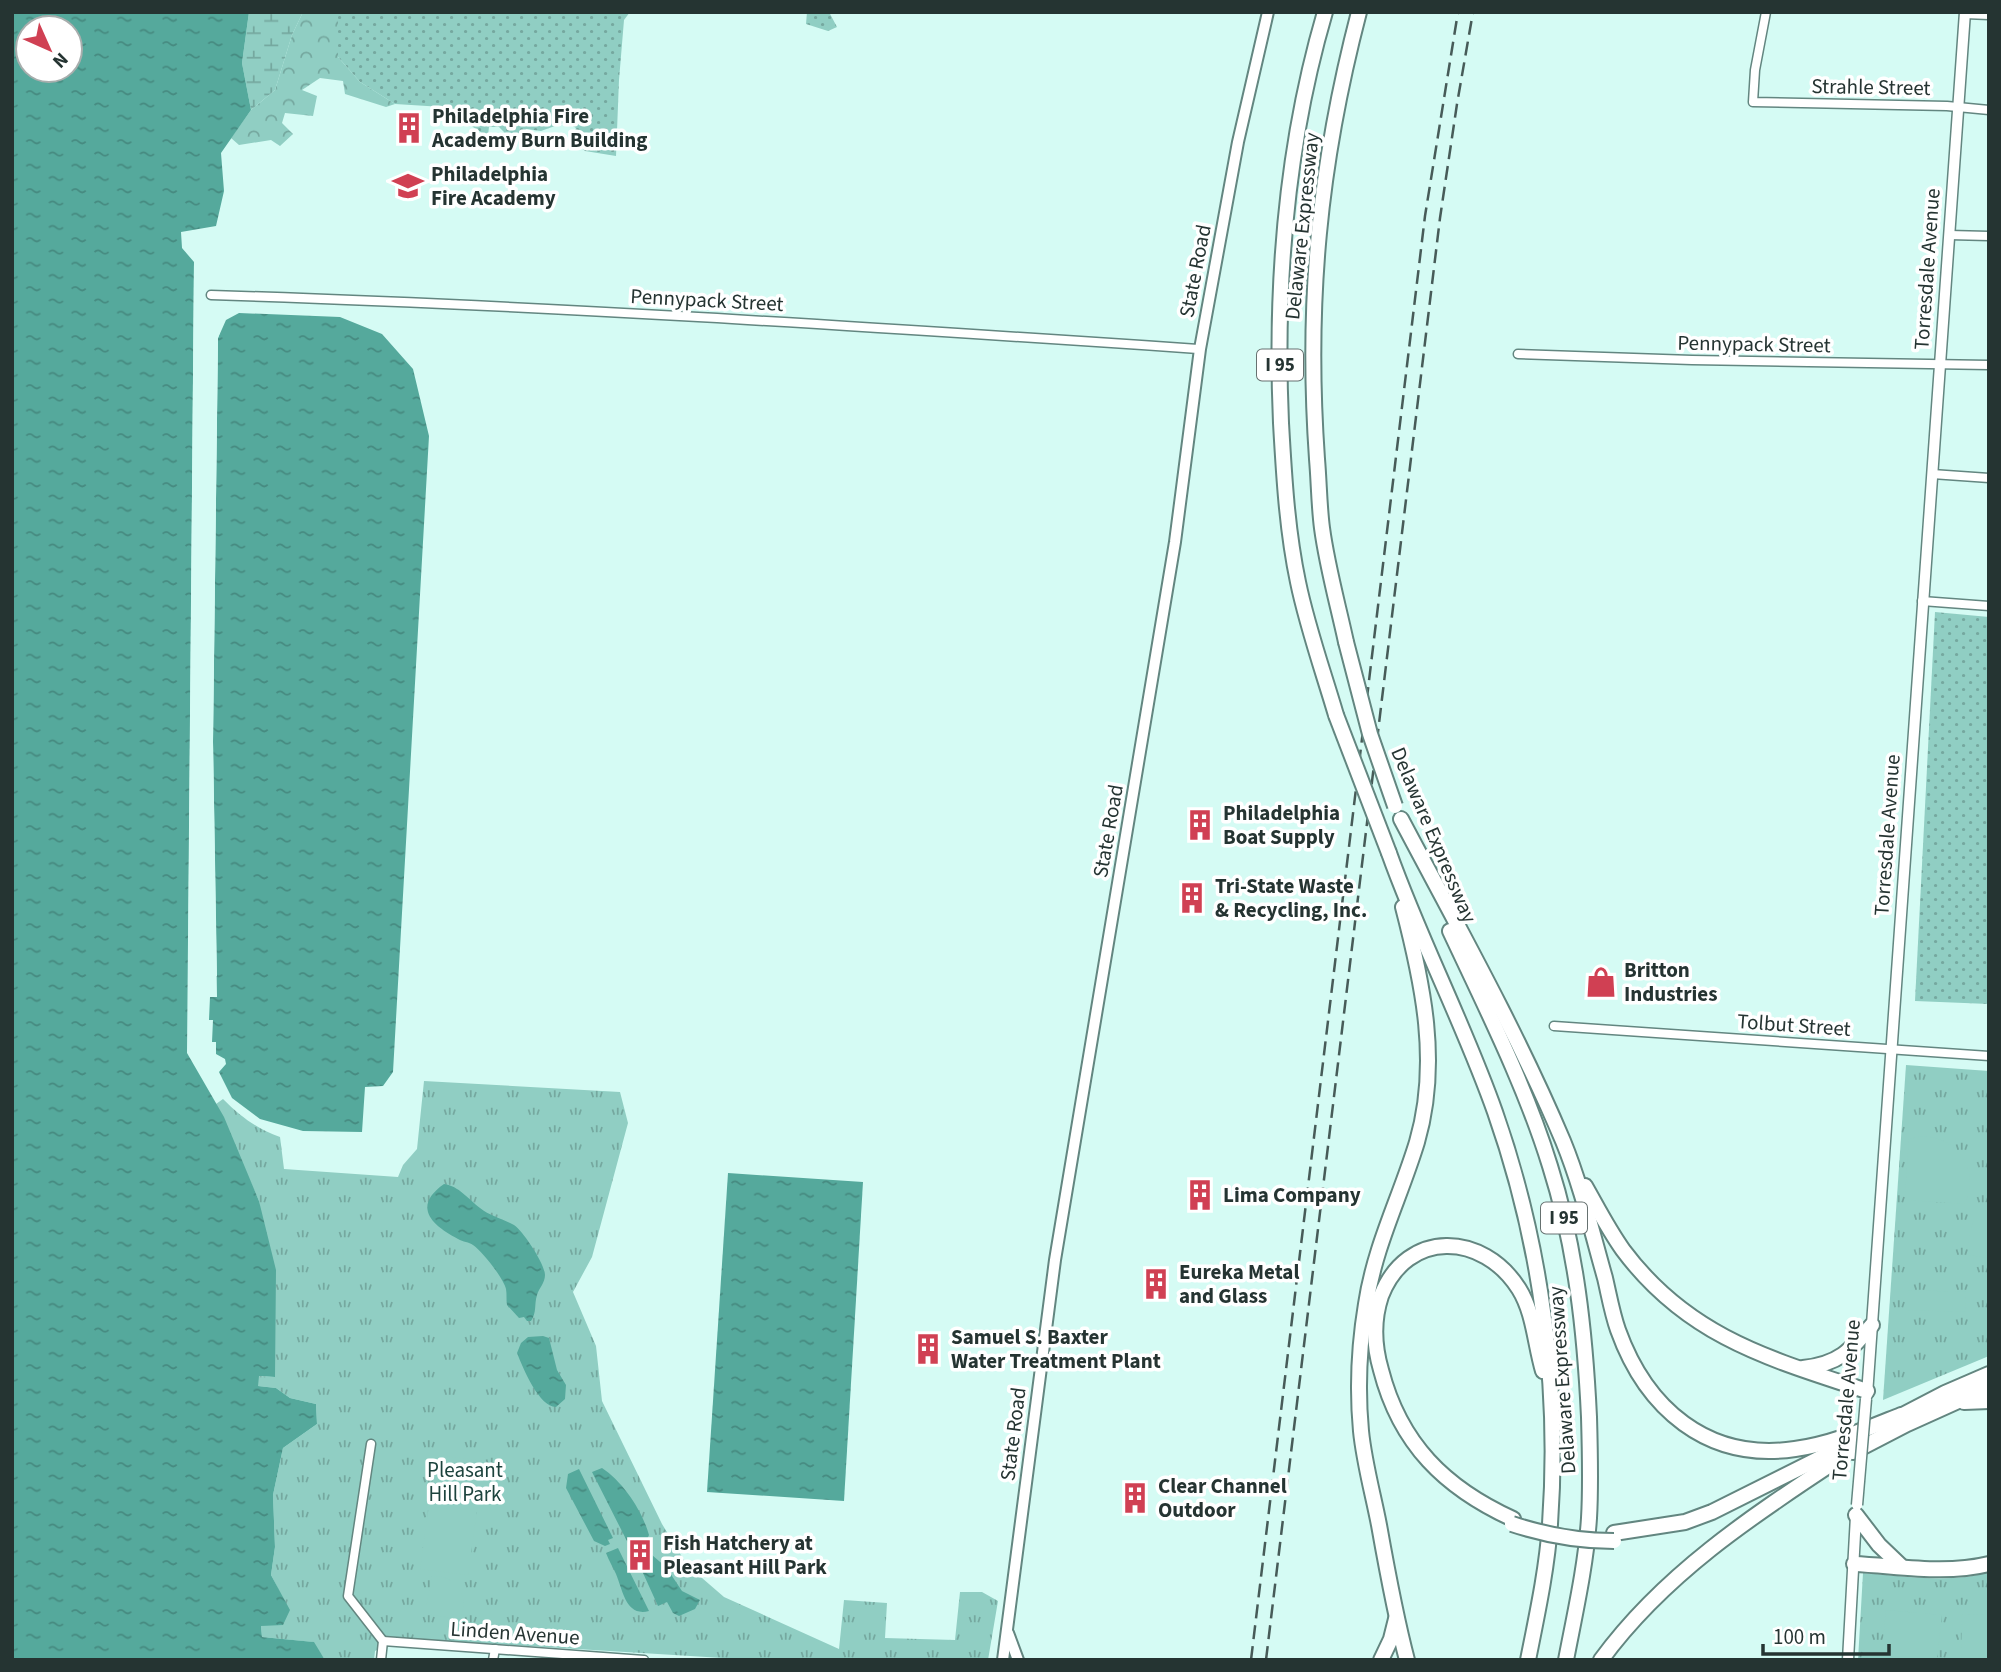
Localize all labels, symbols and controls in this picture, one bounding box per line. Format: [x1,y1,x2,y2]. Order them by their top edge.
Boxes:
north arrow [14,14,84,84]
text: N [46,46,74,74]
street label: Strahle Street [1811,71,1931,103]
place label: Philadelphia Fire Academy Burn Building [431,101,647,155]
building icon: Philadelphia Fire Academy Burn Building [392,111,426,145]
street label: Delaware Expressway [1277,131,1327,321]
place label: Philadelphia Fire Academy [431,159,556,213]
school or university icon: Philadelphia Fire Academy [391,169,425,203]
street label: Torresdale Avenue [1906,187,1948,351]
street label: State Road [1171,222,1219,320]
street label: Pennypack Street [630,281,784,319]
street label: Pennypack Street [1677,328,1831,360]
road number: I 95 [1257,350,1303,380]
street label: Delaware Expressway [1383,742,1485,928]
street label: Torresdale Avenue [1866,753,1908,917]
street label: State Road [1085,782,1131,880]
place label: Philadelphia Boat Supply [1223,798,1340,852]
building icon: Philadelphia Boat Supply [1183,808,1217,842]
place label: Tri-State Waste & Recycling, Inc. [1215,871,1367,925]
building icon: Tri-State Waste & Recycling, Inc. [1175,881,1209,915]
place label: Britton Industries [1624,955,1718,1009]
shop icon: Britton Industries [1584,965,1618,999]
street label: Tolbut Street [1736,1006,1852,1044]
building icon: Lima Company [1183,1178,1217,1212]
place label: Lima Company [1223,1180,1361,1210]
road number: I 95 [1541,1202,1587,1234]
place label: Eureka Metal and Glass [1179,1257,1299,1311]
building icon: Eureka Metal and Glass [1139,1267,1173,1301]
street label: Delaware Expressway [1540,1285,1584,1475]
street label: Torresdale Avenue [1824,1318,1868,1482]
place label: Samuel S. Baxter Water Treatment Plant [951,1322,1161,1376]
building icon: Samuel S. Baxter Water Treatment Plant [911,1332,945,1366]
street label: State Road [992,1385,1034,1483]
park label: Pleasant Hill Park [427,1455,503,1509]
place label: Clear Channel Outdoor [1158,1471,1287,1525]
building icon: Clear Channel Outdoor [1118,1481,1152,1515]
place label: Fish Hatchery at Pleasant Hill Park [663,1528,827,1582]
building icon: Fish Hatchery at Pleasant Hill Park [623,1538,657,1572]
scale bar [1763,1612,1889,1656]
street label: Linden Avenue [449,1614,581,1652]
text: 100 m [1773,1622,1826,1652]

